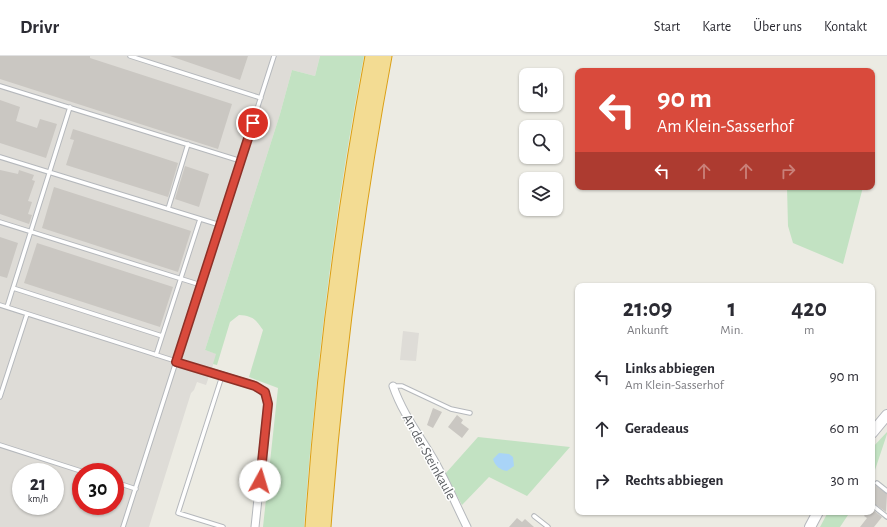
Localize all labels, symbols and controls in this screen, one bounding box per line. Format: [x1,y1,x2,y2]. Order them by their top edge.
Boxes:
text: Drivr [20,18,59,37]
text: Start [654,20,680,34]
text: Karte [702,20,731,34]
text: Über uns [753,20,802,34]
text: Kontakt [824,20,867,34]
map controls [519,68,563,216]
button: sound [519,68,563,112]
icon: left [591,84,643,136]
text: 90 m [657,85,712,113]
pin [236,106,270,140]
icon: arrive [242,112,264,134]
text: Am Klein-Sasserhof [657,118,794,136]
button: search [519,120,563,164]
icon: left [651,160,673,182]
icon: ahead [693,160,715,182]
icon: ahead [735,160,757,182]
icon: right [777,160,799,182]
button: layers [519,172,563,216]
text: 21:09 [623,297,672,321]
text: 1 [727,297,736,321]
text: 420 [791,297,827,321]
text: Ankunft [627,324,668,337]
text: Min. [720,324,743,337]
text: m [804,324,814,337]
text: Links abbiegen [625,361,715,376]
icon: left [591,366,613,388]
text: 90 m [830,369,859,384]
text: Am Klein-Sasserhof [625,379,724,392]
street label: An der Steinkaule [400,412,458,502]
icon: ahead [591,418,613,440]
text: Geradeaus [625,421,689,436]
text: 60 m [830,421,859,436]
position arrow [239,460,281,502]
speed limit sign: 30 [72,463,124,515]
icon: right [591,470,613,492]
text: Rechts abbiegen [625,473,723,488]
text: 30 m [830,473,859,488]
text: 21 [30,474,46,494]
text: km/h [28,494,48,504]

